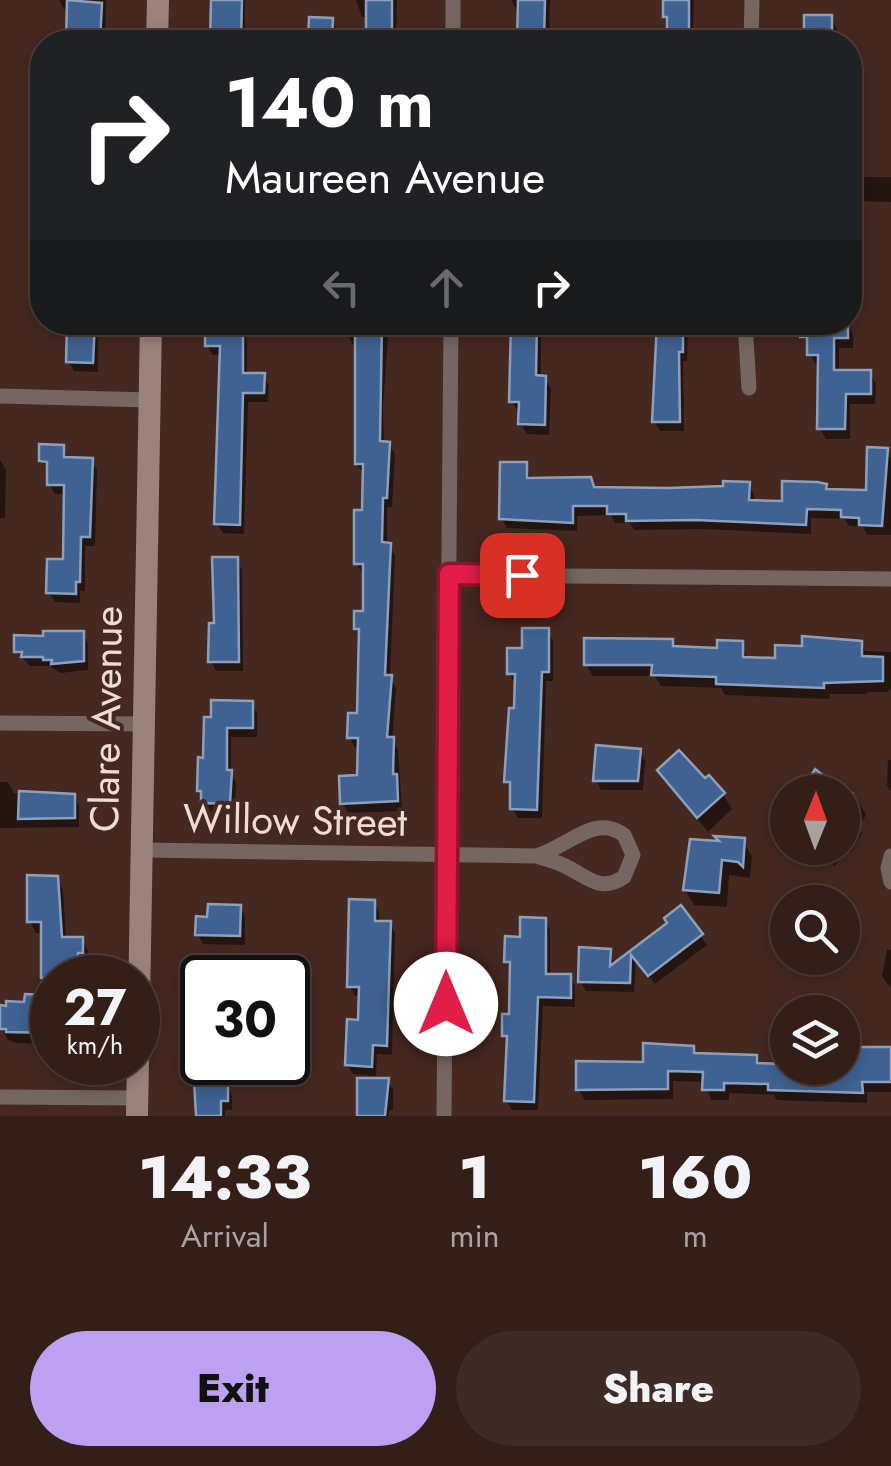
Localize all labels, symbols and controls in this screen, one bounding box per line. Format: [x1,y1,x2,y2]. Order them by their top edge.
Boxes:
text: 140 m [225,52,434,153]
icon: right [60,70,190,200]
text: Maureen Avenue [225,145,545,210]
icon: left [314,260,369,315]
icon: ahead [419,260,474,315]
icon: right [524,260,579,315]
pin [480,533,565,618]
icon: arrive [495,548,550,603]
street label: Clare Avenue [75,605,137,833]
north arrow [770,775,860,865]
map controls [770,775,860,1085]
street label: Willow Street [182,789,408,851]
button: search [770,885,860,975]
position arrow [394,952,498,1056]
speed limit sign: 30 [180,955,310,1085]
text: 27 [64,971,126,1044]
button: layers [770,995,860,1085]
text: km/h [67,1027,123,1063]
text: 14:33 [139,1134,311,1221]
text: 1 [459,1134,490,1221]
text: 160 [638,1134,752,1221]
text: Arrival [181,1213,269,1259]
text: min [450,1213,500,1259]
text: m [683,1213,708,1259]
button: Exit [30,1331,436,1446]
button: Share [456,1331,861,1446]

